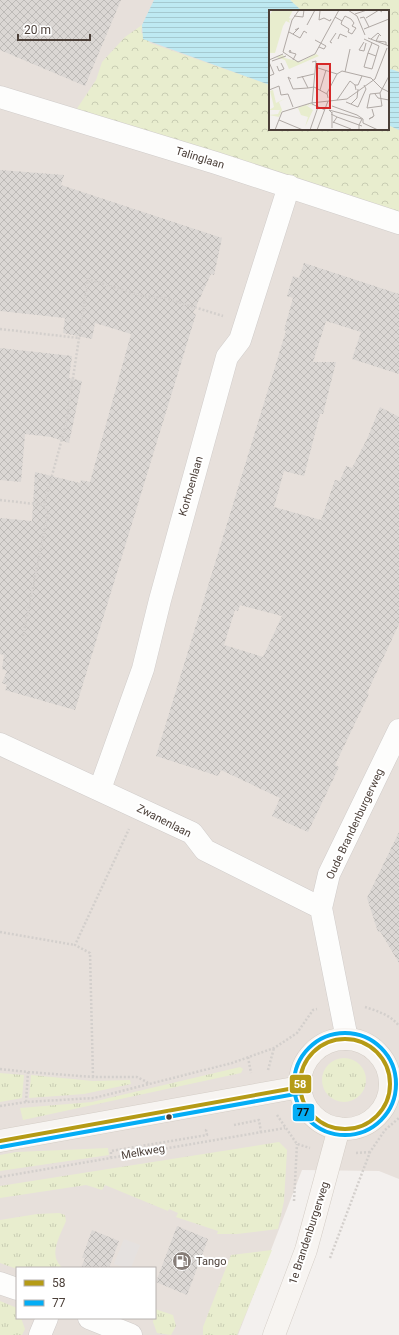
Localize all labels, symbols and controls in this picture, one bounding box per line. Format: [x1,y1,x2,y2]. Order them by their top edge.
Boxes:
inset map [269,10,389,130]
scale bar [18,16,90,42]
text: 20 m [24,23,51,37]
street label: Talinglaan [174,144,226,172]
street label: Korhoenlaan [176,455,206,517]
street label: Oude Brandenburgerweg [324,766,386,882]
street label: Zwanenlaan [135,802,193,840]
line badge: 58 [289,1074,312,1094]
text: 58 [294,1078,306,1091]
line badge: 77 [292,1103,315,1122]
text: 77 [297,1106,309,1119]
unlabelled marker [164,1112,174,1122]
street label: Melkweg [120,1142,166,1162]
street label: 1e Brandenburgerweg [286,1180,332,1286]
fuel station icon: Tango [171,1250,193,1272]
place label: Tango [196,1255,226,1268]
legend [16,1267,156,1319]
text: 58 [52,1276,66,1290]
text: 77 [52,1296,66,1310]

